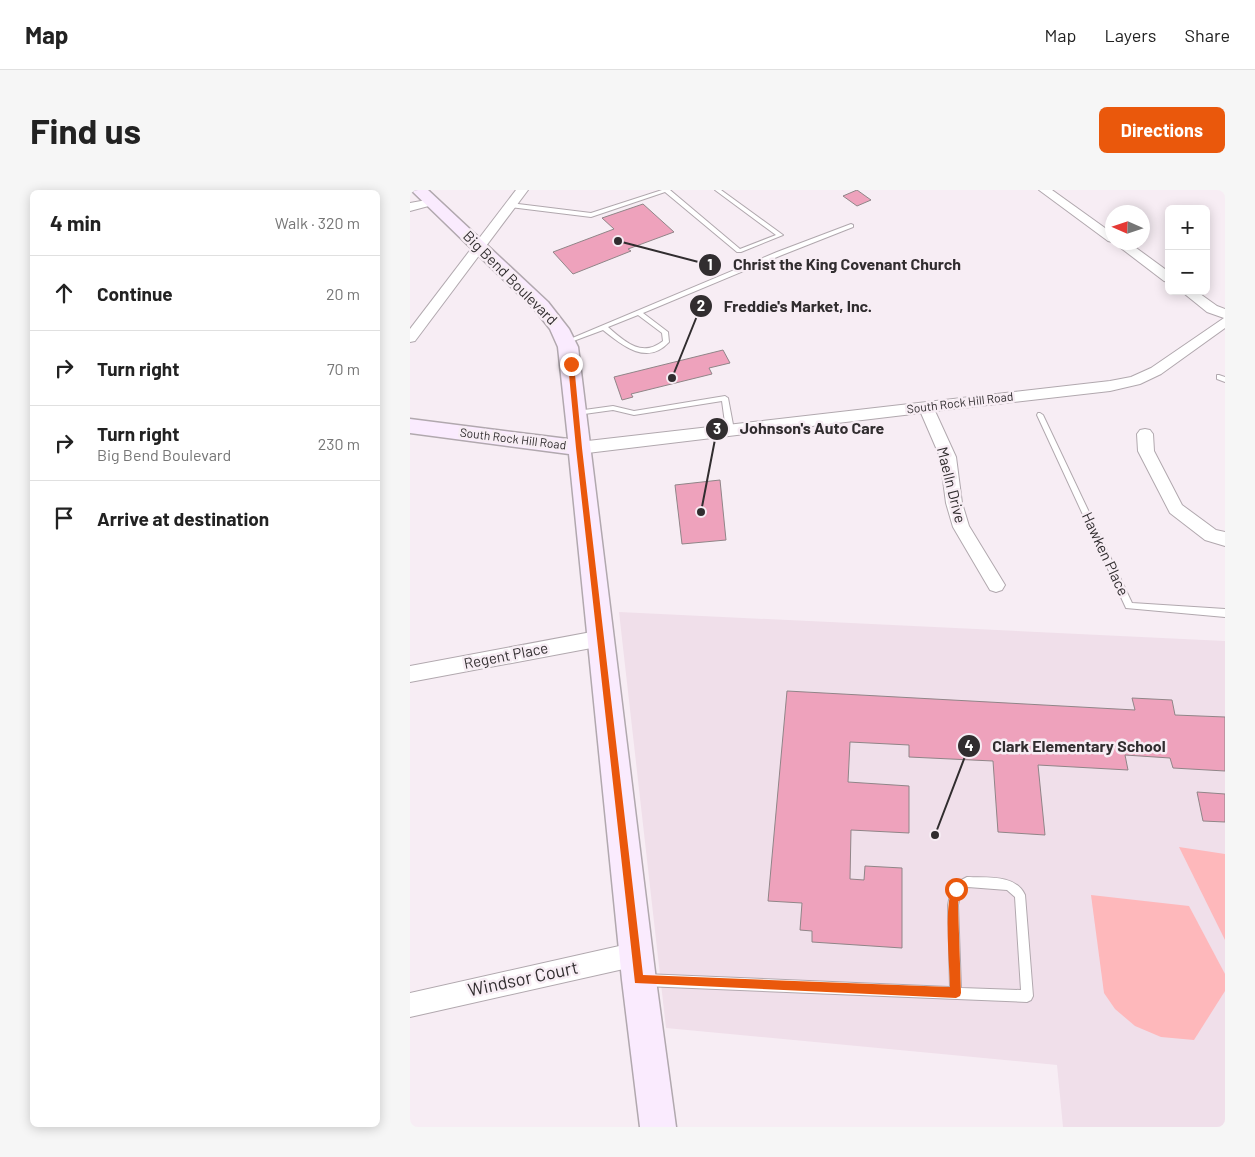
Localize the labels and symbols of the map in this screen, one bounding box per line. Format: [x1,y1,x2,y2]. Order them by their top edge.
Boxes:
north arrow [1105,205,1150,250]
street label: Big Bend Boulevard [460,226,562,328]
callout: Christ the King Covenant Church [698,249,971,280]
text: Christ the King Covenant Church [733,254,961,273]
text: 1 [707,255,713,273]
callout: Freddie's Market, Inc. [689,291,882,322]
text: 2 [697,296,705,314]
text: Freddie's Market, Inc. [724,296,872,315]
route end [560,353,583,376]
street label: South Rock Hill Road [906,389,1014,415]
callout: Johnson's Auto Care [705,413,894,444]
text: Johnson's Auto Care [740,418,885,437]
text: 3 [713,419,721,437]
street label: South Rock Hill Road [459,425,567,451]
street label: Maelln Drive [934,445,970,525]
street label: Hawken Place [1079,509,1133,598]
street label: Regent Place [462,638,549,672]
callout: Clark Elementary School [957,731,1175,762]
text: 4 [964,736,974,754]
text: Clark Elementary School [992,736,1166,755]
route start [945,878,968,901]
street label: Windsor Court [466,956,580,1000]

